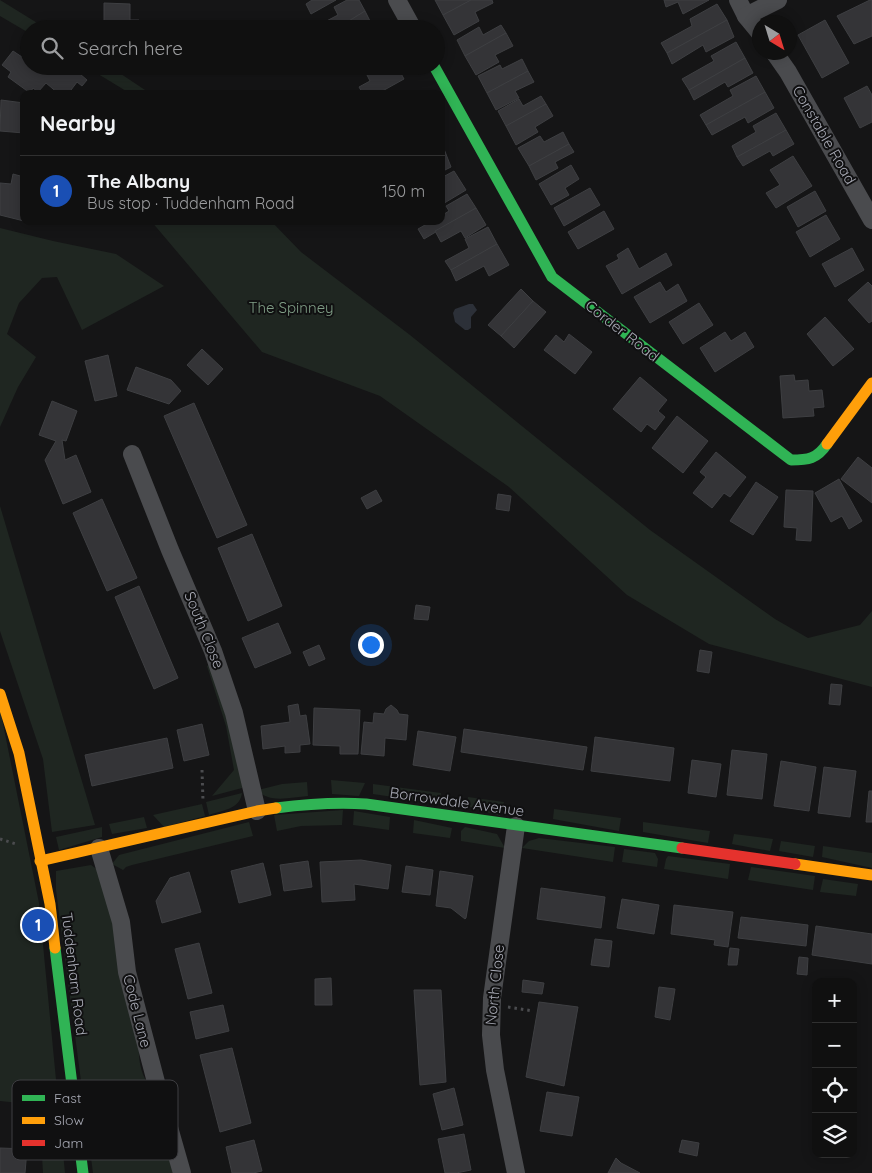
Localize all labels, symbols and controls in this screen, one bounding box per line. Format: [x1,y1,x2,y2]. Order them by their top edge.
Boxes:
north arrow [752,15,797,60]
search box [20,20,445,75]
icon: search [38,34,66,62]
text: Search here [78,36,183,60]
street label: Constable Road [788,82,860,188]
text: Nearby [40,110,116,136]
text: The Albany [87,169,190,193]
text: 1 [53,181,59,201]
text: 150 m [382,181,425,201]
text: Bus stop · Tuddenham Road [87,193,294,213]
street label: Corder Road [581,296,663,365]
park label: The Spinney [248,298,334,317]
street label: South Close [180,589,229,671]
your location [358,632,384,658]
street label: Borrowdale Avenue [389,783,526,820]
pin: 1 [22,906,54,944]
street label: Tuddenham Road [58,911,91,1037]
street label: North Close [481,944,508,1026]
street label: Code Lane [119,972,156,1049]
map controls [812,978,857,1158]
button: + [812,978,857,1023]
button: − [812,1023,857,1068]
button: locate [812,1068,857,1113]
legend [12,1080,178,1160]
text: Fast [54,1089,82,1107]
text: Slow [54,1111,84,1129]
button: layers [812,1113,857,1158]
text: Jam [54,1134,83,1152]

